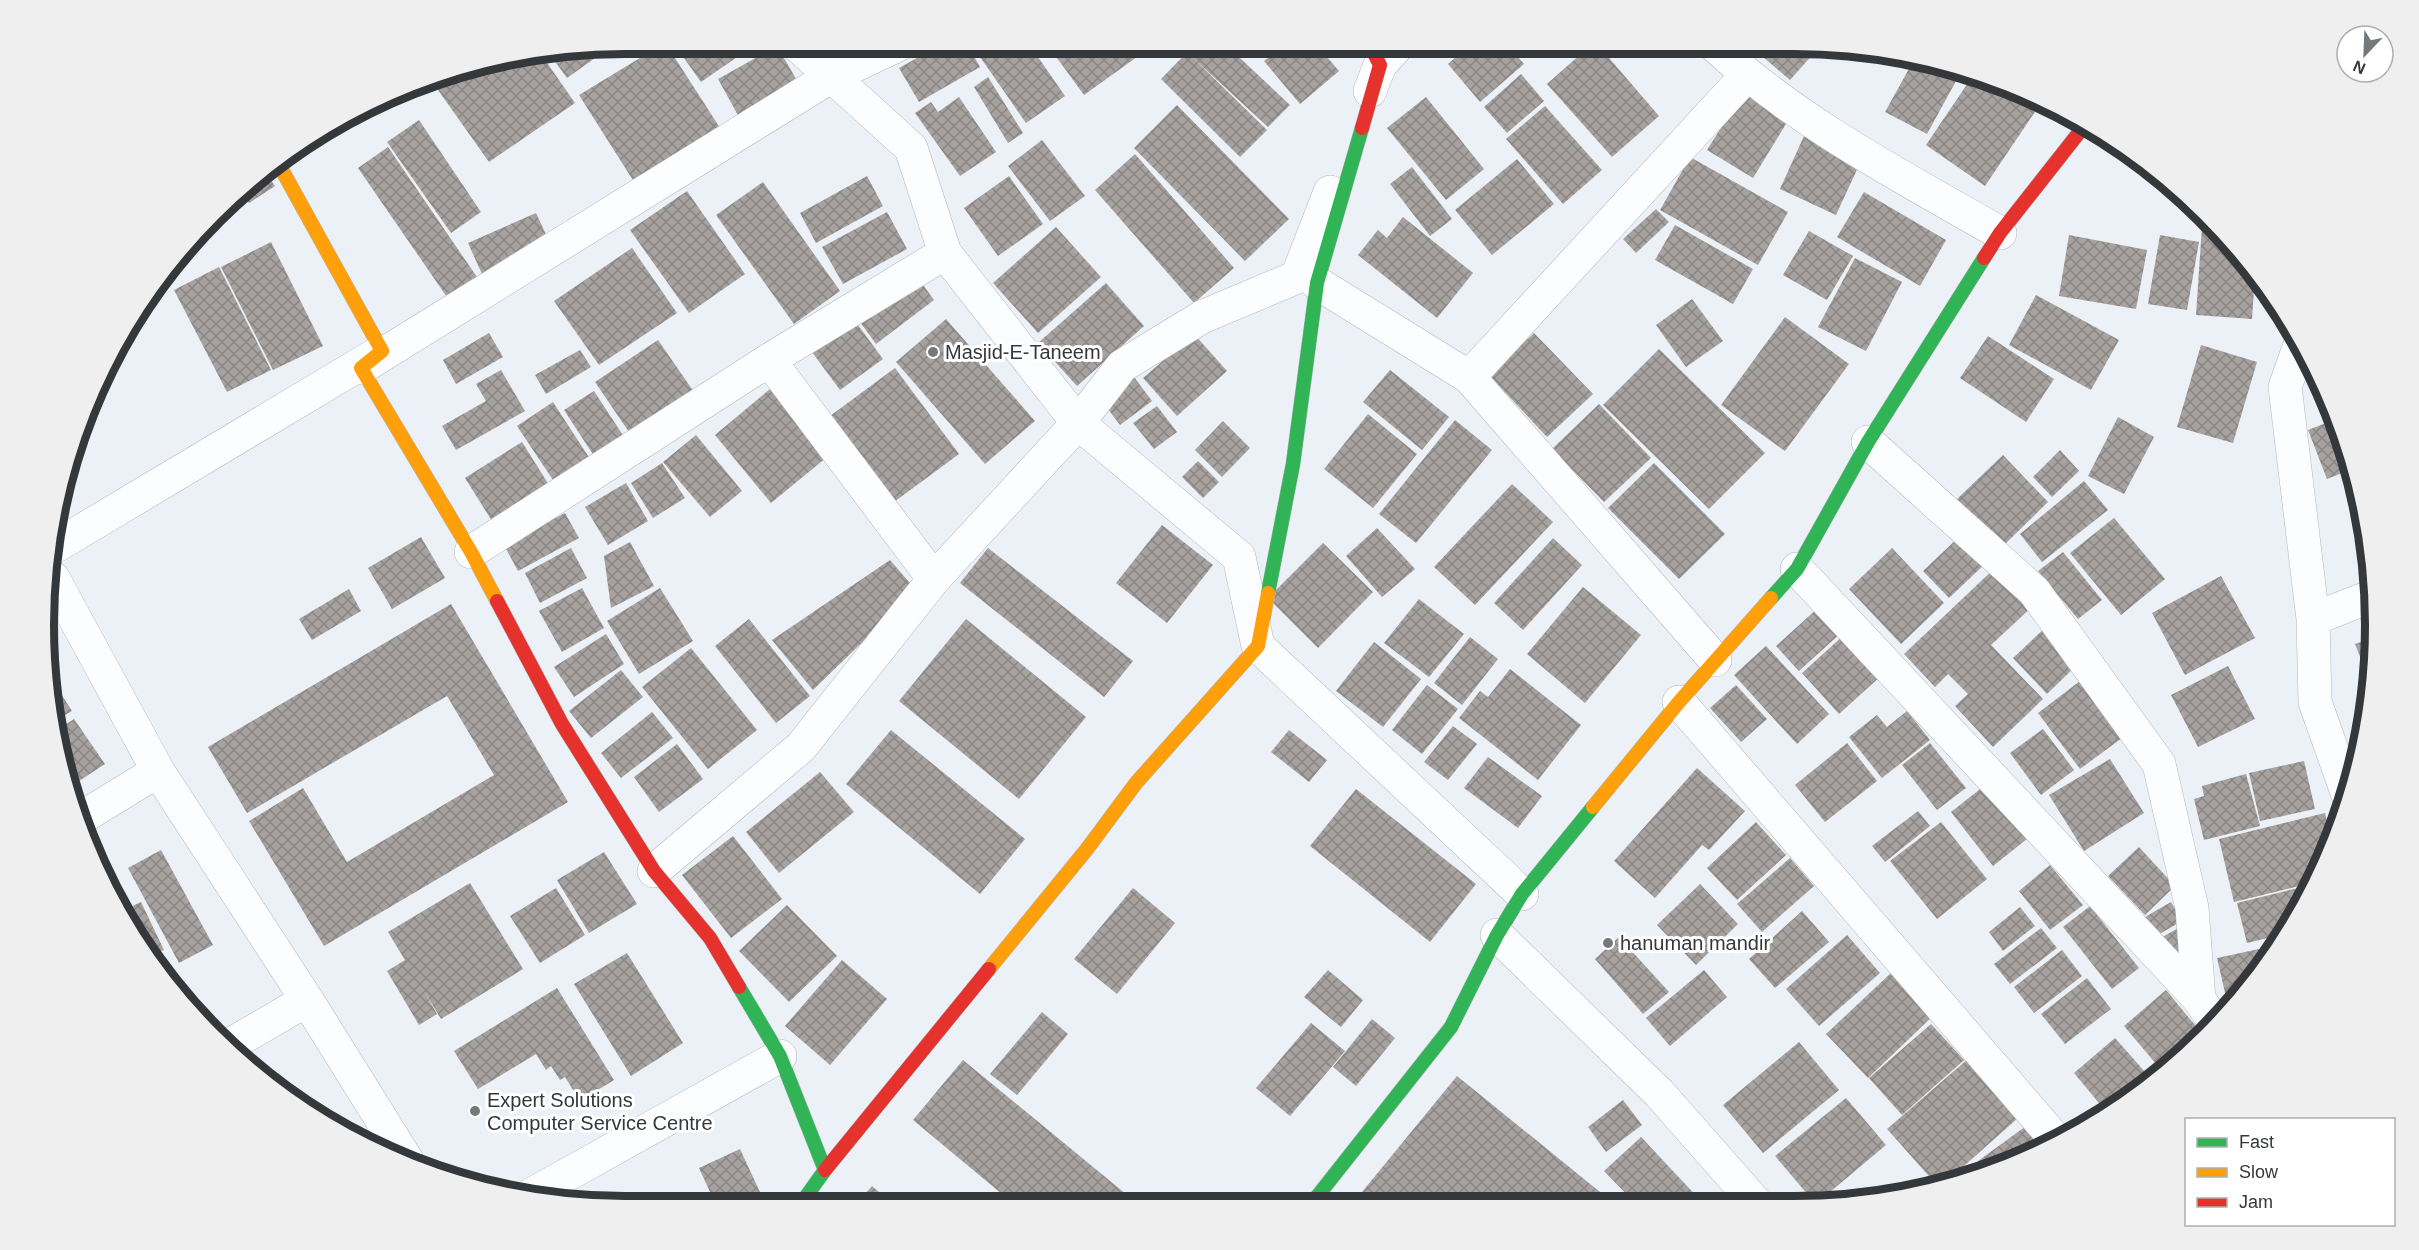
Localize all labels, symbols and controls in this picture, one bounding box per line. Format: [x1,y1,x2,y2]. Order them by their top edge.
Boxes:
north arrow [2335,24,2395,84]
text: N [2351,57,2368,77]
place label: Masjid-E-Taneem [945,341,1101,363]
marker: Masjid-E-Taneem [926,345,940,359]
place label: hanuman mandir [1620,932,1770,954]
marker: hanuman mandir [1601,936,1615,950]
place label: Expert Solutions Computer Service Centre [487,1089,713,1134]
marker: Expert Solutions Computer Service Centre [468,1104,482,1118]
legend [2185,1118,2395,1226]
text: Fast [2239,1132,2274,1152]
text: Slow [2239,1162,2279,1182]
text: Jam [2239,1192,2273,1212]

